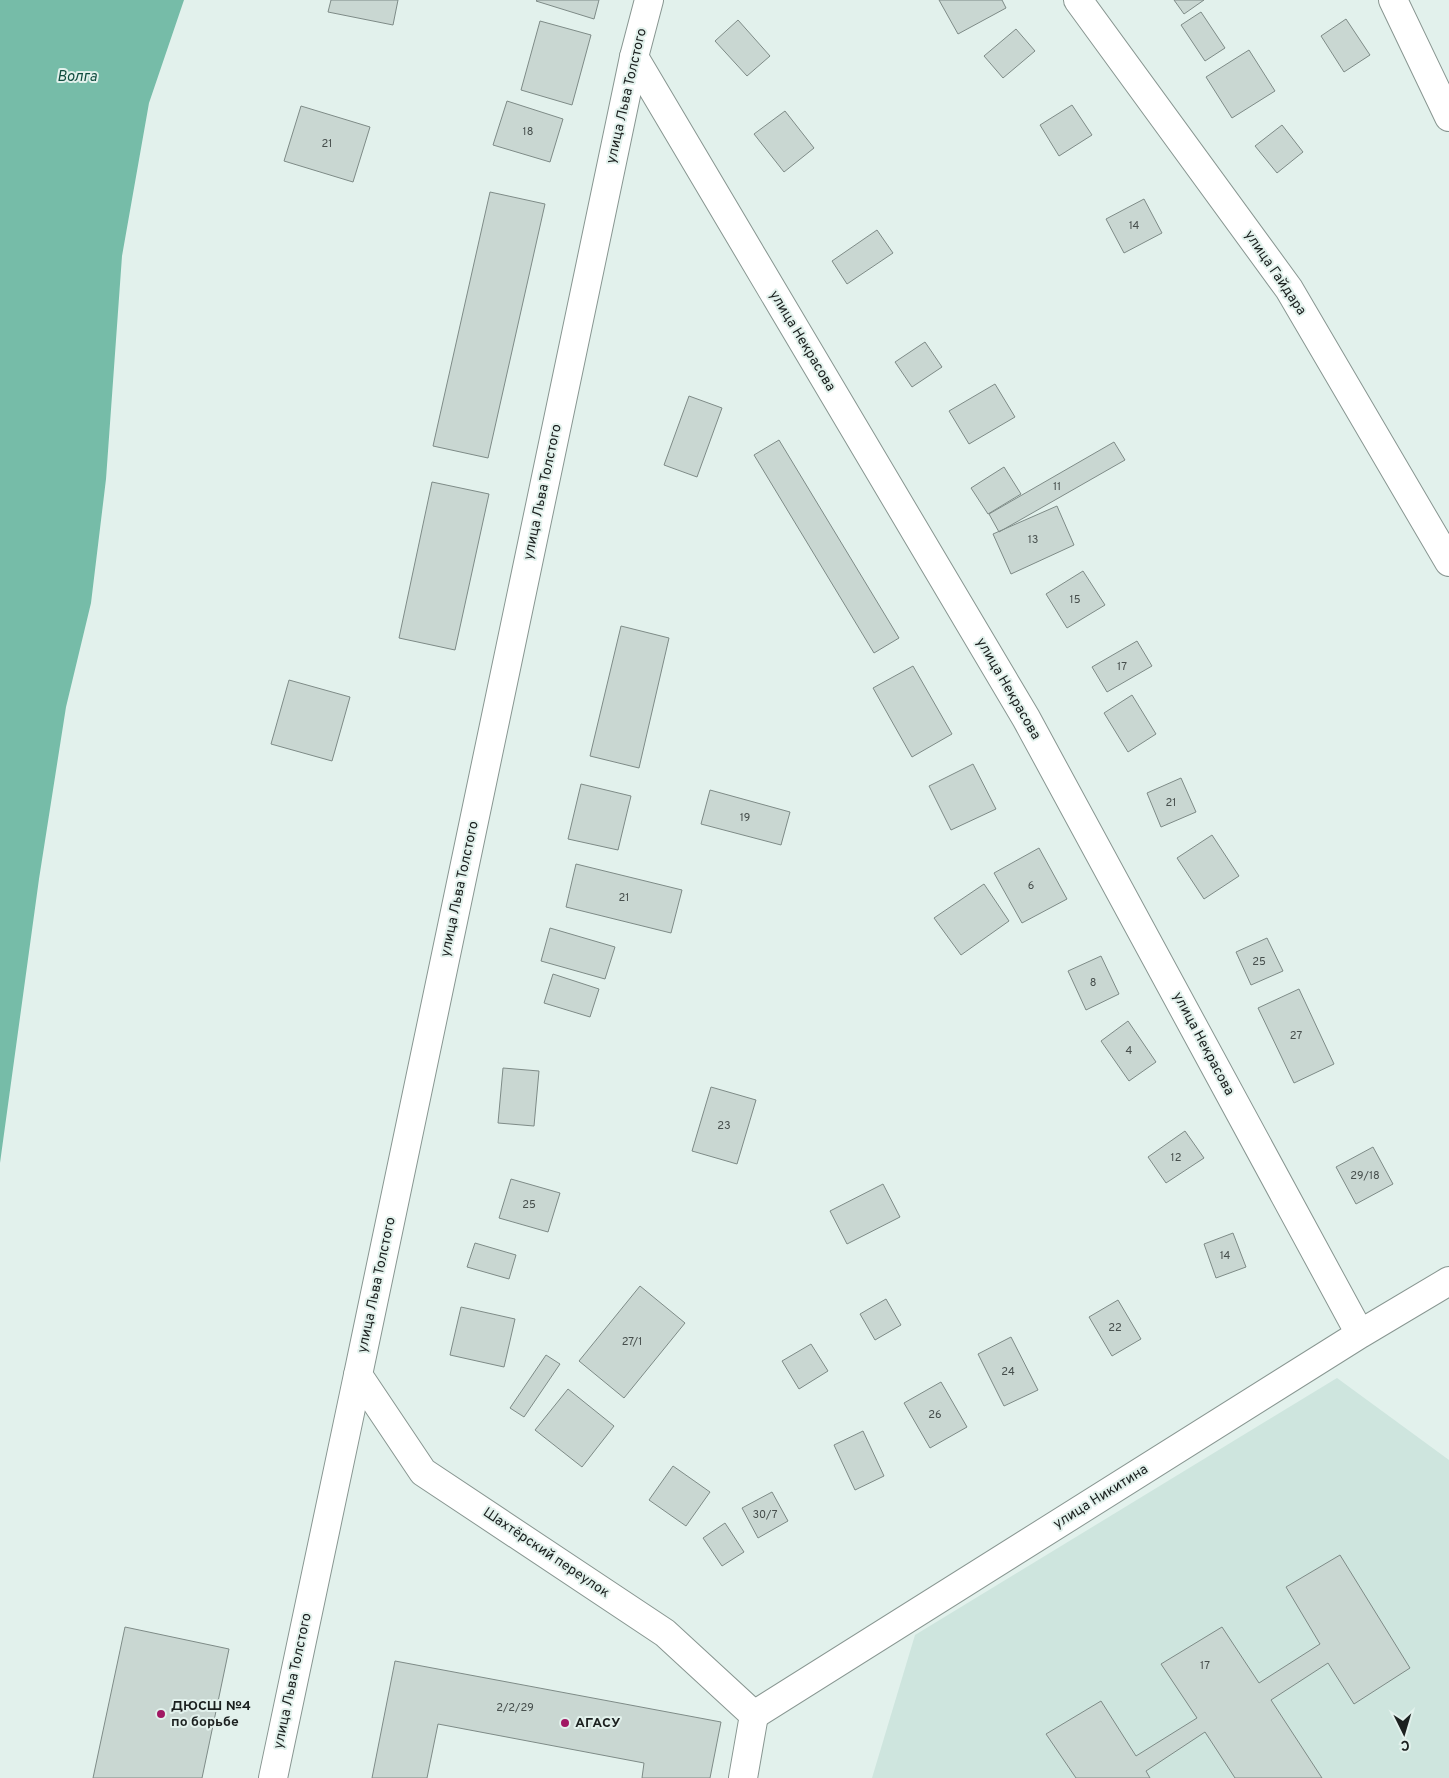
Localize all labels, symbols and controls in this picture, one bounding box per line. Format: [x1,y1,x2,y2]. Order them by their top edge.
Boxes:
street label: улица Льва Толстого [603,26,651,165]
water label: Волга [57,68,97,87]
house number: 18 [523,125,533,139]
house number: 21 [322,137,332,151]
house number: 14 [1129,219,1140,233]
street label: улица Гайдара [1240,227,1310,319]
street label: улица Некрасова [765,287,839,395]
street label: улица Льва Толстого [520,422,566,561]
house number: 11 [1053,480,1061,494]
house number: 13 [1028,533,1038,547]
house number: 15 [1070,593,1081,607]
street label: улица Некрасова [972,635,1044,743]
house number: 17 [1117,660,1127,674]
house number: 21 [1166,796,1176,810]
house number: 19 [740,811,750,825]
street label: улица Льва Толстого [437,819,483,958]
house number: 6 [1028,879,1034,893]
house number: 21 [619,891,629,905]
house number: 25 [1252,955,1266,969]
house number: 8 [1090,976,1096,990]
street label: улица Некрасова [1169,989,1237,1099]
house number: 27 [1290,1029,1302,1043]
house number: 4 [1126,1044,1133,1058]
house number: 23 [717,1119,731,1133]
house number: 12 [1171,1151,1181,1165]
house number: 29/18 [1350,1169,1380,1183]
house number: 25 [522,1198,536,1212]
street label: улица Льва Толстого [354,1215,400,1354]
house number: 14 [1220,1249,1231,1263]
house number: 22 [1108,1321,1122,1335]
house number: 27/1 [622,1335,642,1349]
house number: 24 [1001,1365,1015,1379]
house number: 26 [928,1408,942,1422]
street label: улица Никитина [1051,1461,1151,1533]
street label: Шахтёрский переулок [479,1504,613,1602]
house number: 30/7 [753,1508,778,1522]
street label: улица Льва Толстого [270,1611,316,1750]
house number: 17 [1200,1659,1210,1673]
place label: ДЮСШ №4 по борьбе [171,1698,251,1731]
house number: 2/2/29 [496,1701,534,1715]
marker: ДЮСШ №4 по борьбе [155,1708,167,1720]
north arrow [1379,1708,1429,1758]
place label: АГАСУ [575,1715,621,1732]
marker: АГАСУ [559,1717,571,1729]
text: С [1400,1736,1410,1753]

